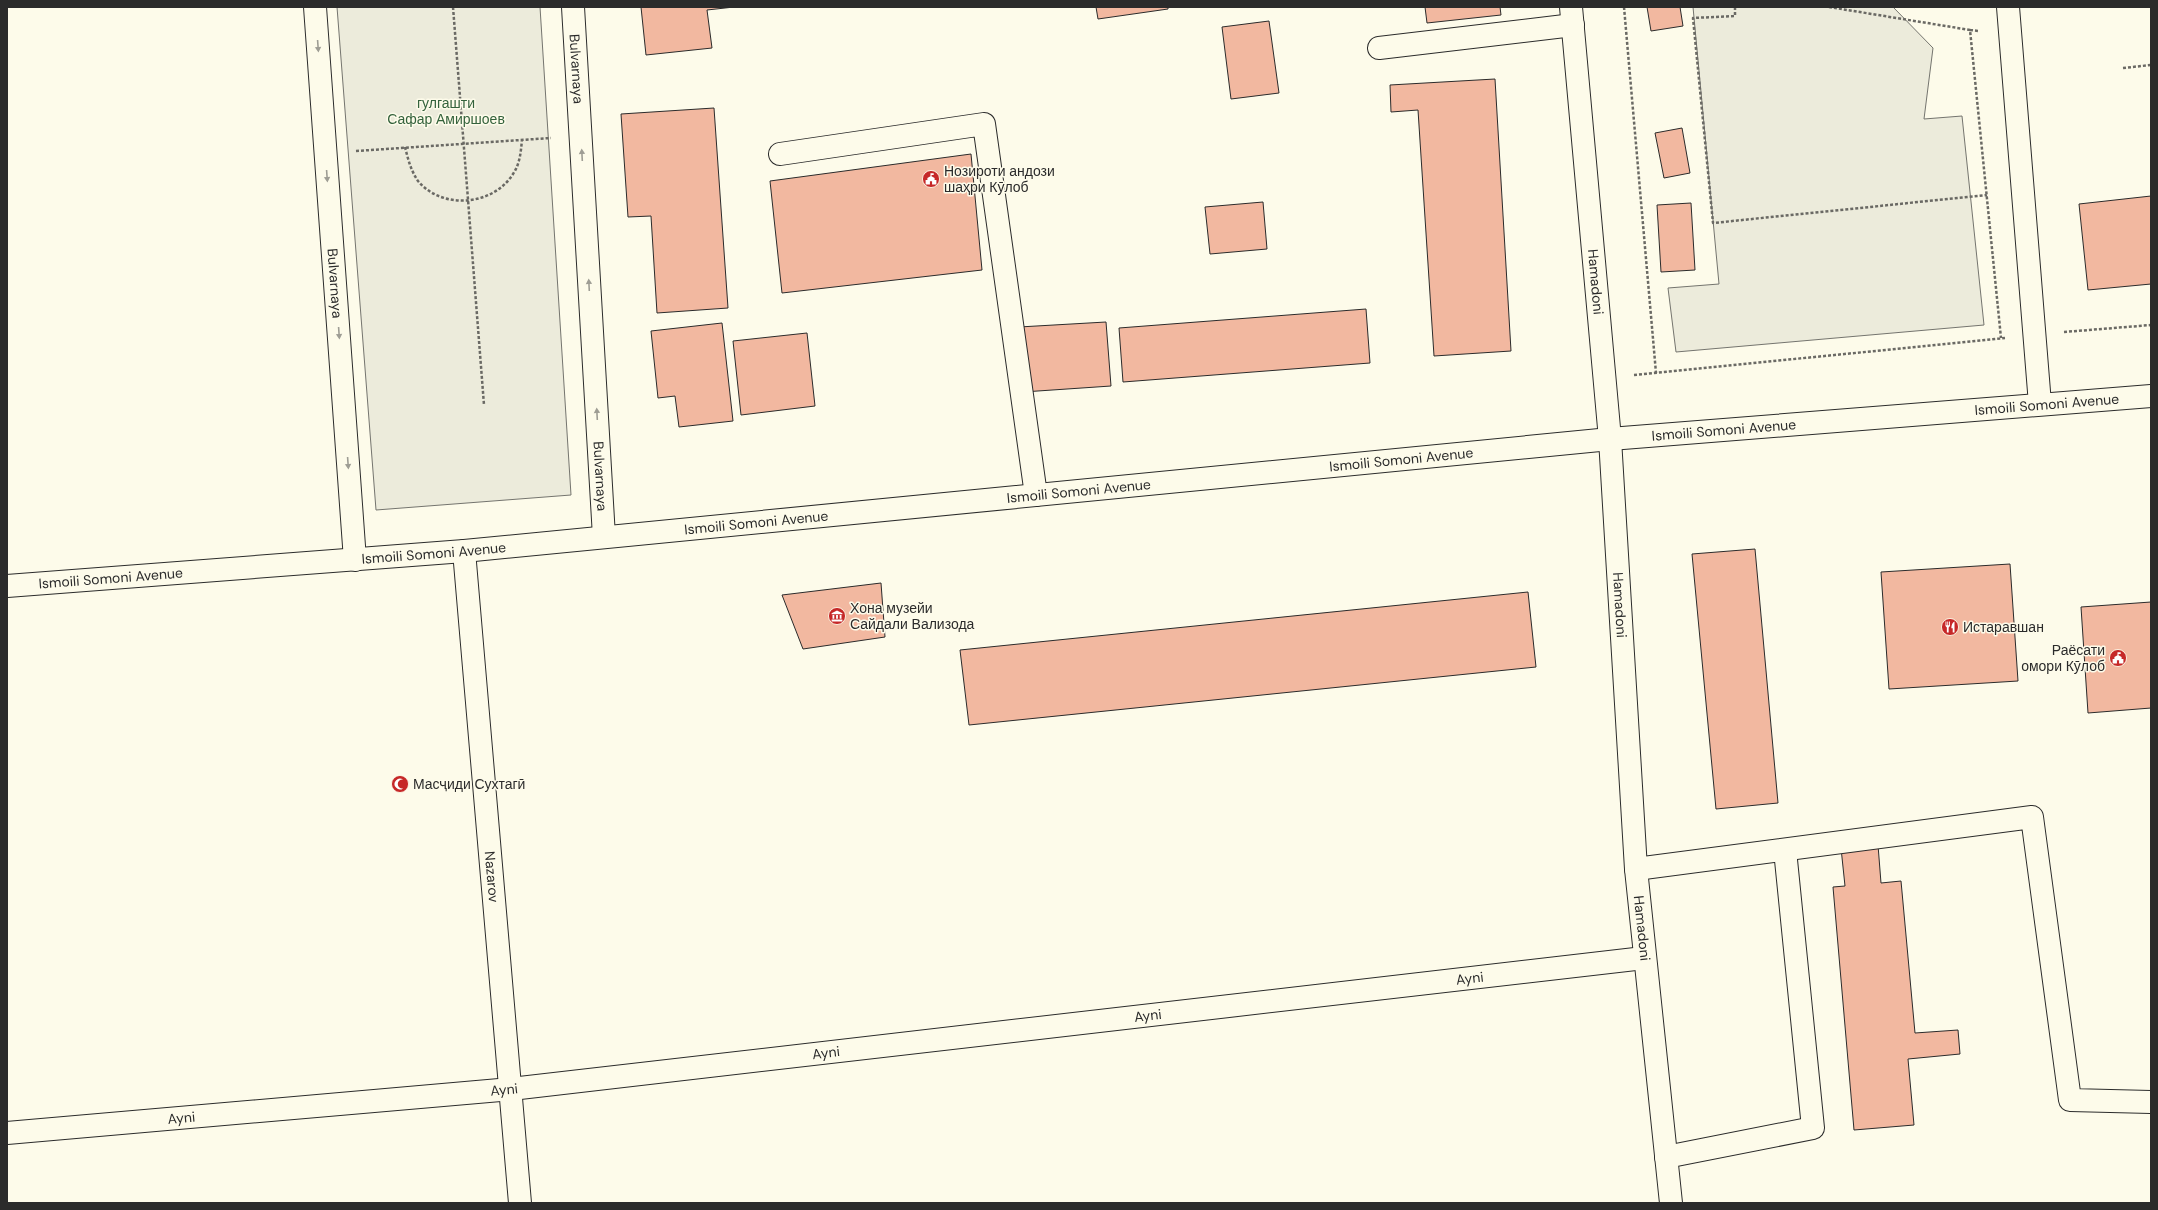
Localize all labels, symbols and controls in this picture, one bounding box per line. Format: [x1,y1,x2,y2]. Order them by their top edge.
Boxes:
street label: Bulvarnaya [566,33,588,104]
one-way arrow [314,40,321,52]
park label: гулгашти Сафар Амиршоев [387,94,505,128]
one-way arrow [579,149,586,161]
place label: Нозироти андози шаҳри Кӯлоб [944,162,1055,196]
public building icon: Нозироти андози шаҳри Кӯлоб [921,169,941,189]
one-way arrow [324,170,331,182]
street label: Bulvarnaya [323,248,346,319]
street label: Hamadoni [1584,248,1608,315]
one-way arrow [586,279,593,291]
one-way arrow [335,327,342,339]
street label: Ismoili Somoni Avenue [1974,390,2120,419]
one-way arrow [593,408,600,420]
street label: Ismoili Somoni Avenue [1651,415,1797,445]
street label: Bulvarnaya [589,441,611,512]
street label: Ismoili Somoni Avenue [1328,443,1474,475]
one-way arrow [345,457,352,469]
street label: Ismoili Somoni Avenue [1006,475,1152,507]
street label: Ismoili Somoni Avenue [683,506,829,538]
street label: Ismoili Somoni Avenue [361,538,507,568]
street label: Ismoili Somoni Avenue [38,564,184,593]
street label: Hamadoni [1609,572,1631,638]
place label: Хона музейи Сайдали Вализода [850,599,975,633]
museum icon: Хона музейи Сайдали Вализода [827,606,847,626]
restaurant icon: Истаравшан [1940,617,1960,637]
place label: Истаравшан [1963,618,2044,636]
place label: Раёсати омори Кӯлоб [2021,641,2105,675]
public building icon: Раёсати омори Кӯлоб [2108,648,2128,668]
mosque icon: Масҷиди Сухтагӣ [390,774,410,794]
place label: Масҷиди Сухтагӣ [413,775,525,793]
street label: Nazarov [481,850,503,904]
street label: Hamadoni [1630,894,1655,962]
street label: Ayni [1455,968,1484,989]
street label: Ayni [1133,1005,1163,1026]
street label: Ayni [811,1042,841,1063]
street label: Ayni [490,1079,519,1100]
street label: Ayni [167,1108,196,1128]

